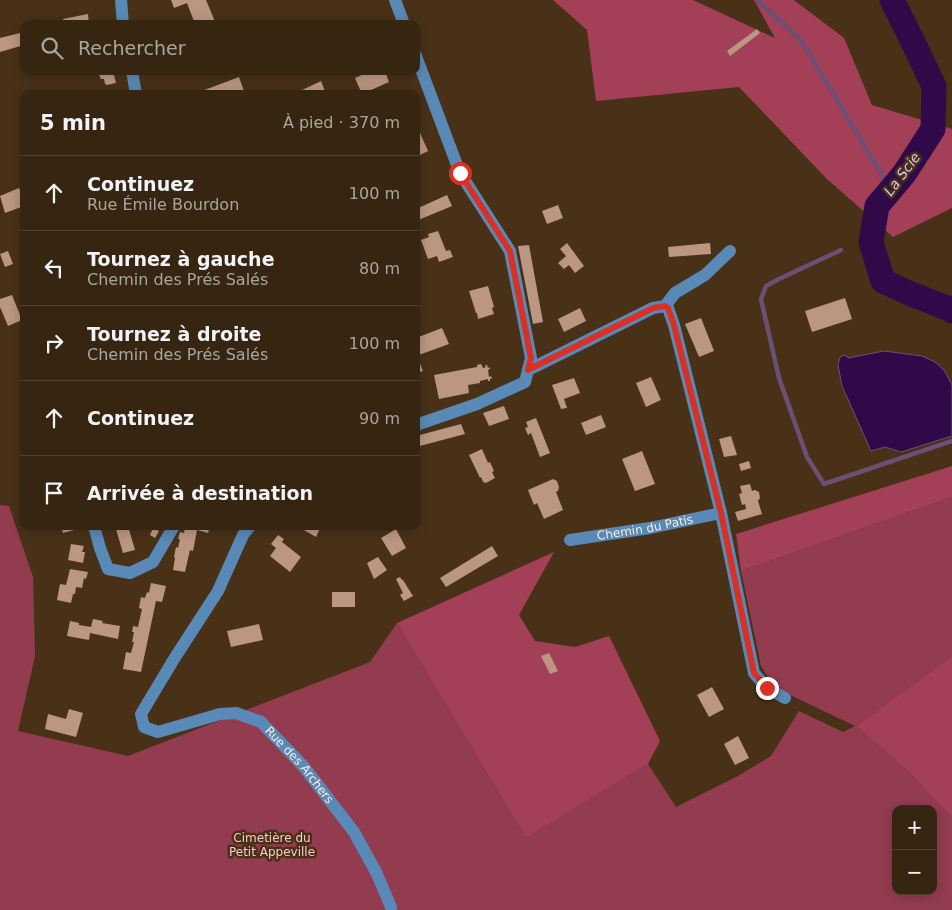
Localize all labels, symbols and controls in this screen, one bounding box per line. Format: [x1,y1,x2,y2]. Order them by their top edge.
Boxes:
search box [20,20,420,75]
icon: search [38,34,66,62]
text: Rechercher [78,37,186,59]
text: 5 min [40,111,106,135]
text: À pied · 370 m [283,113,400,132]
water label: La Scie [881,149,923,199]
route start [449,162,472,185]
text: Continuez [87,173,194,195]
icon: ahead [40,179,68,207]
text: 100 m [349,184,400,203]
text: Rue Émile Bourdon [87,195,239,214]
text: Tournez à gauche [87,248,275,270]
icon: left [40,254,68,282]
text: 80 m [359,259,400,278]
text: Chemin des Prés Salés [87,270,268,289]
text: Tournez à droite [87,323,261,345]
icon: right [40,329,68,357]
text: 100 m [349,334,400,353]
text: Chemin des Prés Salés [87,345,268,364]
icon: ahead [40,404,68,432]
text: Continuez [87,407,194,429]
text: 90 m [359,409,400,428]
icon: arrive [40,479,68,507]
text: Arrivée à destination [87,482,313,504]
street label: Chemin du Patis [596,512,694,543]
route end [756,677,779,700]
street label: Rue des Archers [262,724,337,806]
map controls [892,805,937,895]
button: + [892,805,937,850]
park label: Cimetière du Petit Appeville [229,831,315,859]
button: − [892,850,937,895]

